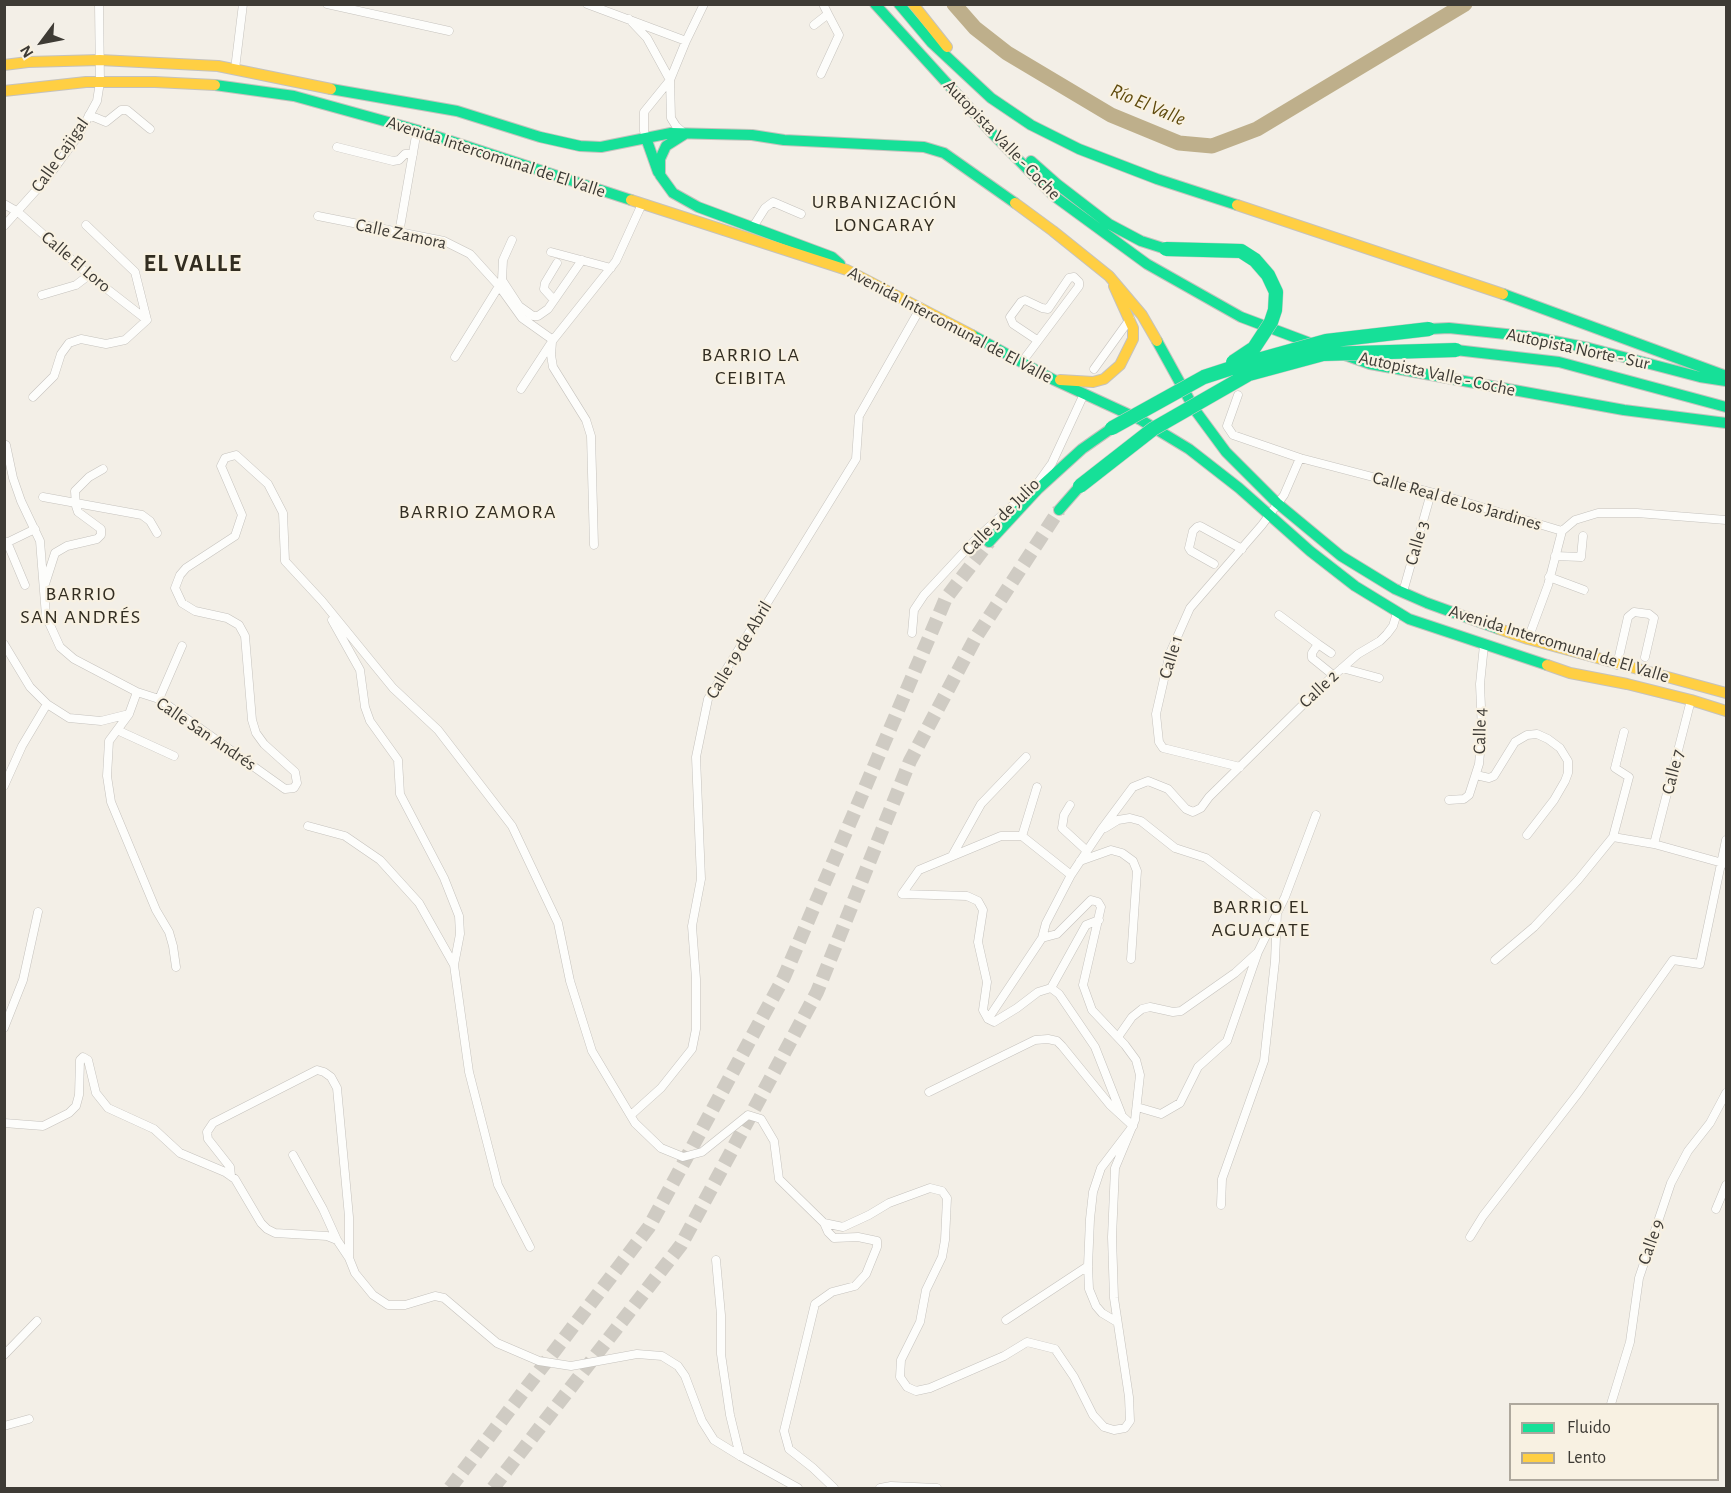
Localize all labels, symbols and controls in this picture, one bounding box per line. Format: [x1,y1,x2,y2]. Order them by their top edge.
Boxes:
north arrow [12,12,72,72]
text: N [17,43,36,60]
street label: Autopista Valle - Coche [939,75,1065,205]
water label: Río El Valle [1107,79,1189,131]
street label: Avenida Intercomunal de El Valle [384,111,608,203]
street label: Calle Cajigal [27,114,93,196]
district label: URBANIZACIÓN LONGARAY [812,190,958,237]
street label: Calle Zamora [354,214,448,254]
street label: Calle El Loro [37,227,115,297]
district label: EL VALLE [144,250,242,278]
street label: Avenida Intercomunal de El Valle [844,262,1056,388]
street label: Autopista Norte - Sur [1504,323,1652,375]
district label: BARRIO LA CEIBITA [702,343,800,390]
street label: Autopista Valle - Coche [1357,347,1517,401]
street label: Calle Real de Los Jardines [1370,467,1544,535]
street label: Calle 5 de Julio [958,474,1044,560]
district label: BARRIO ZAMORA [399,500,557,524]
street label: Calle 3 [1400,518,1434,568]
district label: BARRIO SAN ANDRÉS [20,582,142,629]
street label: Calle 19 de Abril [701,597,777,703]
street label: Avenida Intercomunal de El Valle [1446,600,1672,688]
street label: Calle 1 [1154,633,1188,681]
street label: Calle 2 [1295,665,1343,713]
street label: Calle San Andrés [152,693,260,775]
street label: Calle 4 [1469,708,1491,754]
street label: Calle 7 [1657,747,1689,797]
district label: BARRIO EL AGUACATE [1211,895,1311,942]
street label: Calle 9 [1633,1217,1669,1267]
legend [1509,1403,1719,1481]
text: Fluido [1567,1419,1611,1437]
text: Lento [1567,1449,1606,1467]

